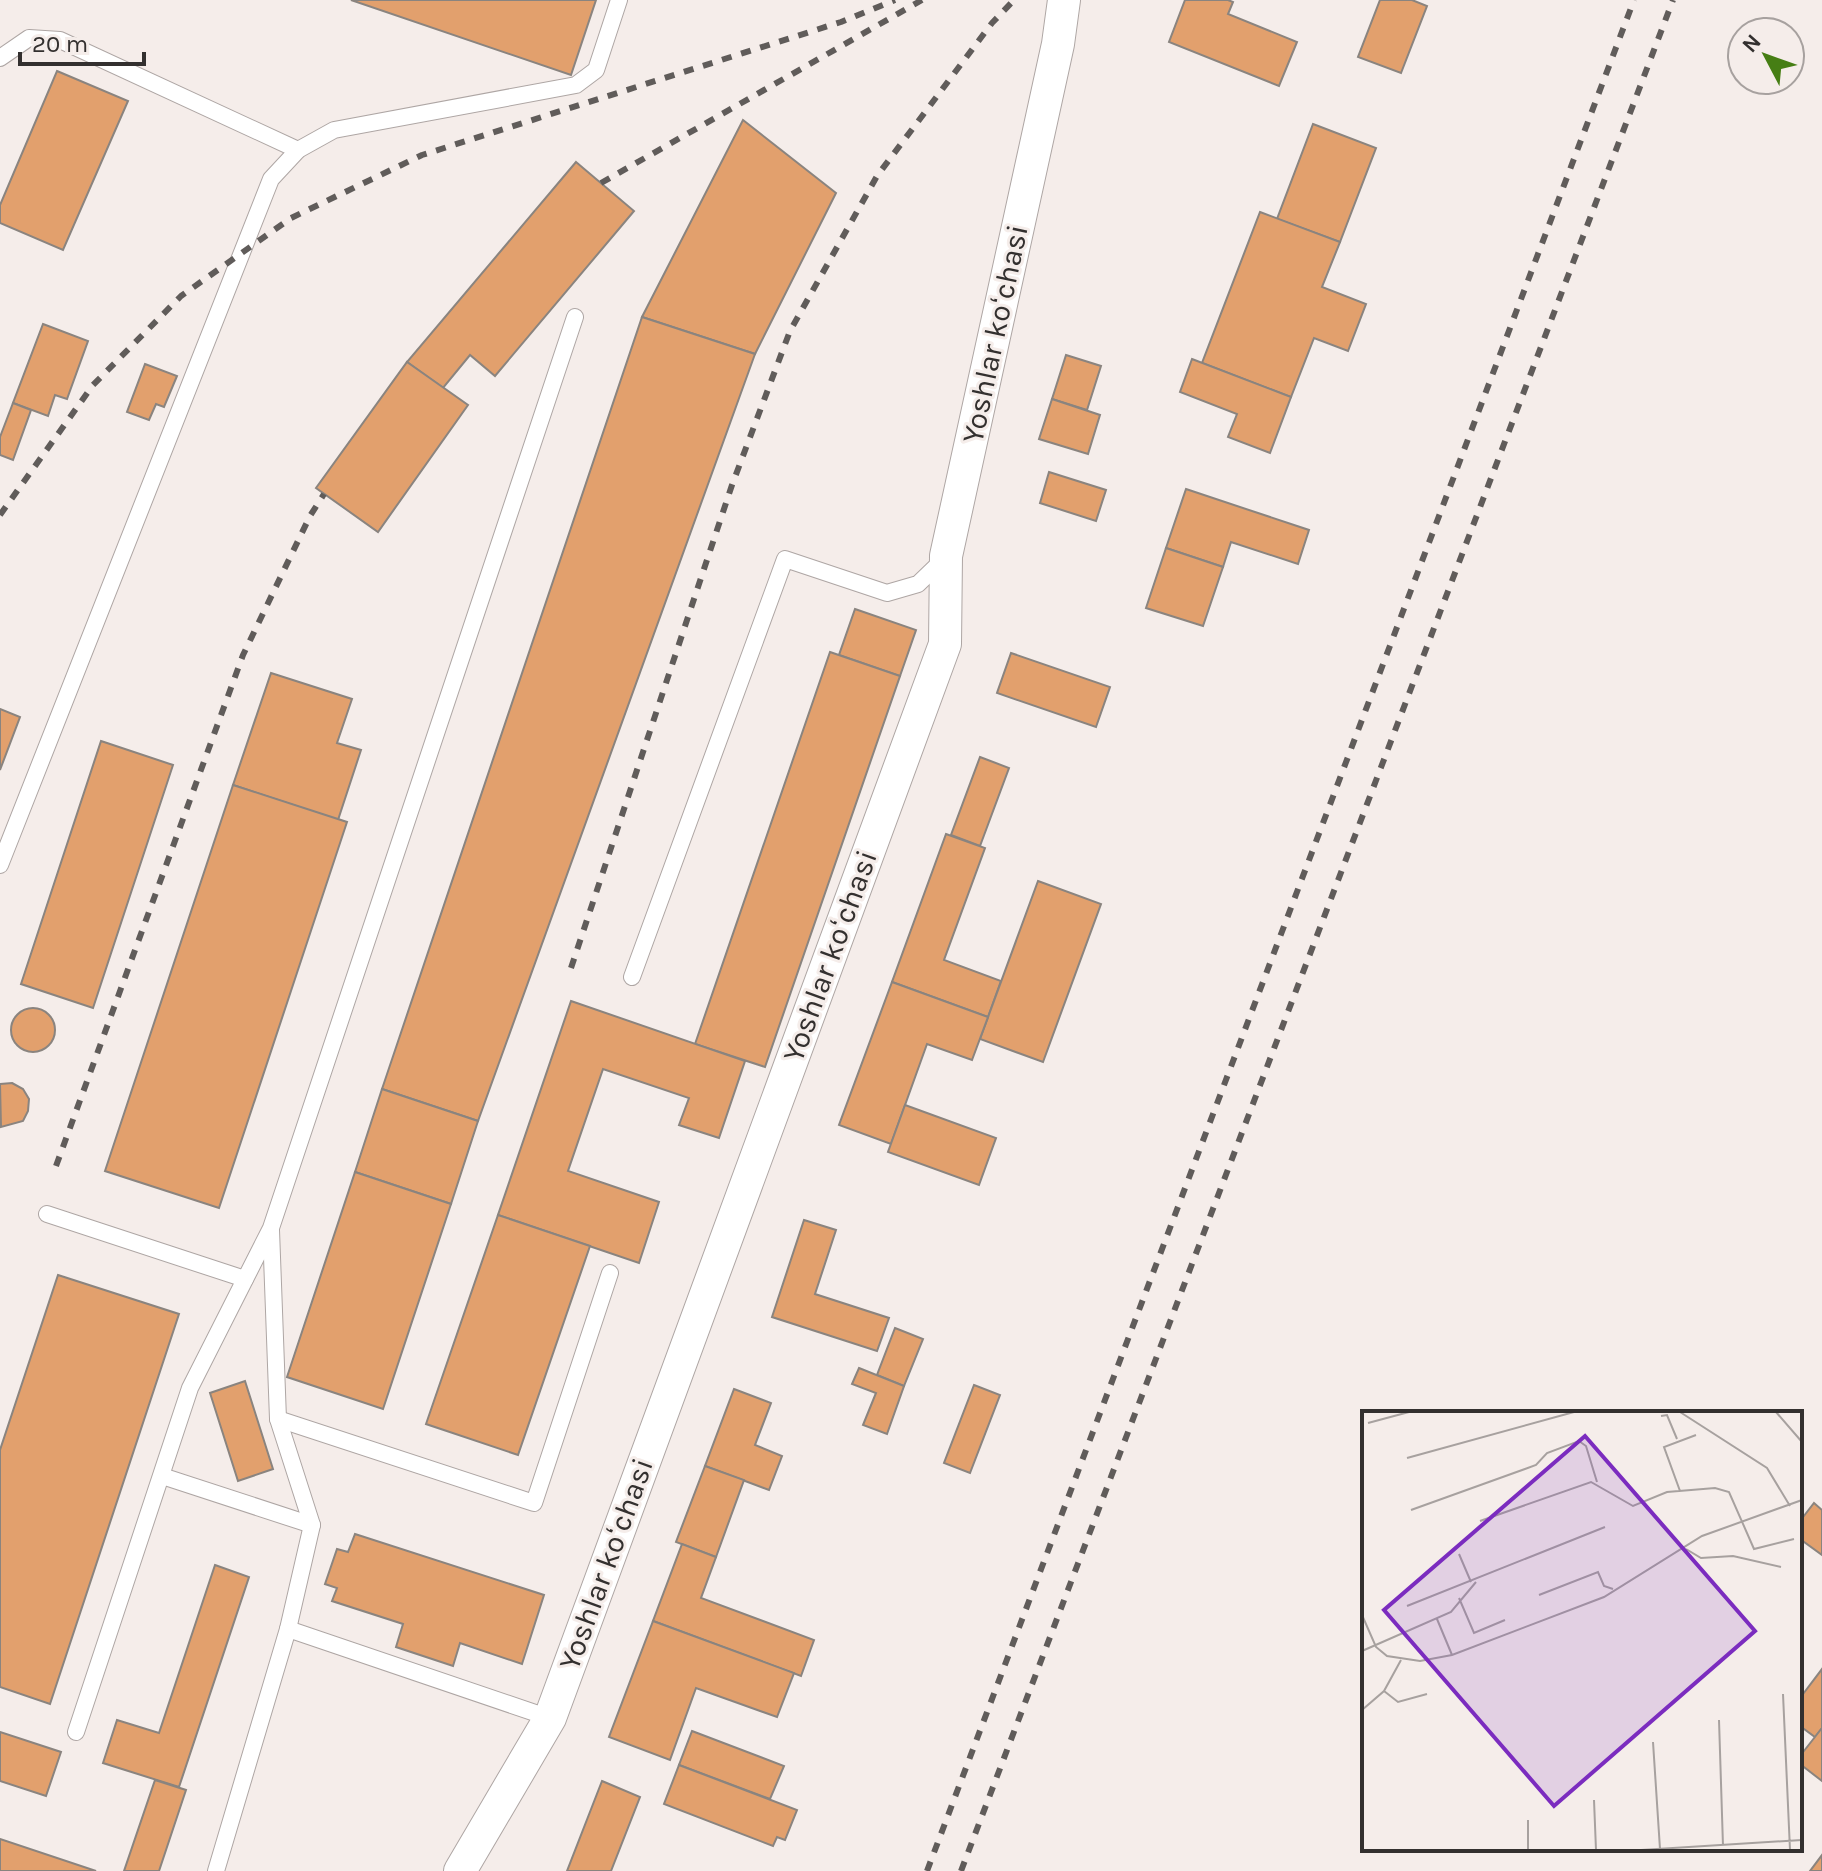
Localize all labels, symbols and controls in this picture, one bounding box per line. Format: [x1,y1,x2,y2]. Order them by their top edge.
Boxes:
scale bar [20,16,144,66]
north arrow [1726,16,1806,96]
text: N [1737,29,1767,58]
text: 20 m [32,30,88,58]
street label: Yoshlar koʻchasi [954,221,1036,447]
street label: Yoshlar koʻchasi [775,845,885,1067]
inset map [1362,1411,1802,1851]
street label: Yoshlar koʻchasi [551,1453,661,1675]

